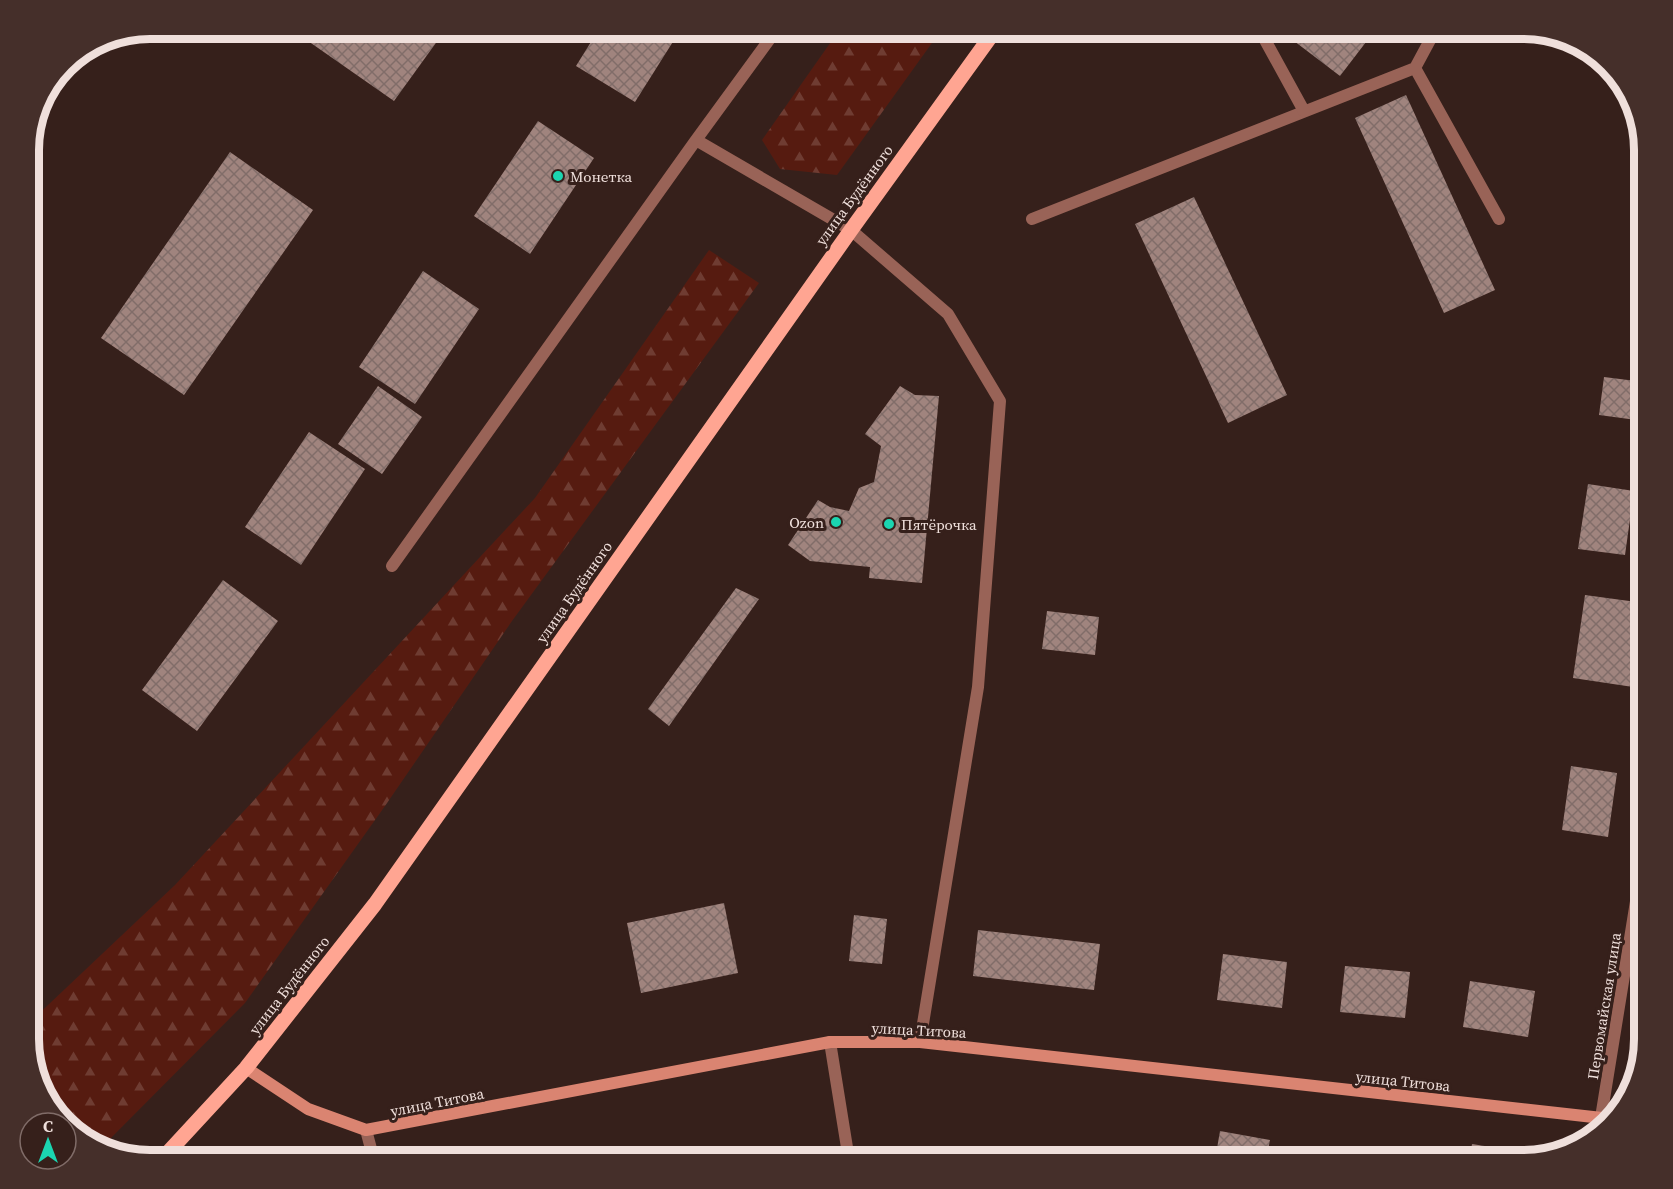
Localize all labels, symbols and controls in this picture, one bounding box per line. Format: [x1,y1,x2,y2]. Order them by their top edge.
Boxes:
street label: улица Будённого [810,140,898,250]
place label: Монетка [570,166,632,187]
marker: Монетка [551,169,565,183]
place label: Ozon [789,512,824,533]
place label: Пятёрочка [901,514,977,535]
marker: Ozon [829,515,843,529]
marker: Пятёрочка [882,517,896,531]
street label: улица Будённого [531,537,617,647]
street label: улица Будённого [244,931,334,1039]
street label: Первомайская улица [1582,931,1626,1081]
street label: улица Титова [871,1017,967,1043]
street label: улица Титова [1355,1066,1452,1096]
street label: улица Титова [388,1083,486,1121]
north arrow [18,1111,78,1171]
text: С [43,1115,53,1137]

